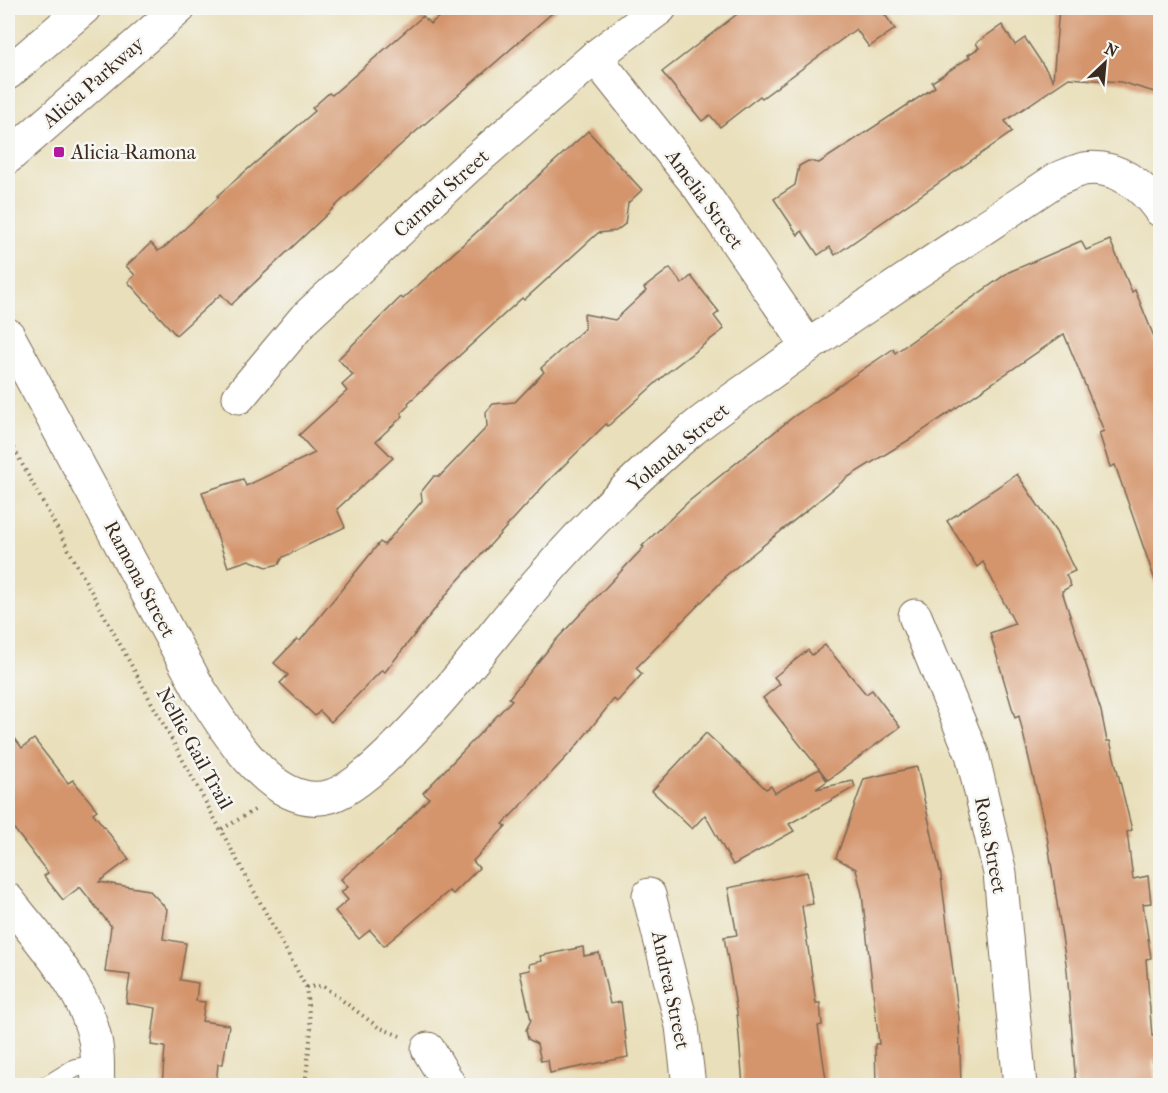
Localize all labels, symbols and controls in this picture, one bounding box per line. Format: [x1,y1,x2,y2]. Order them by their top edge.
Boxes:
street label: Alicia Parkway [37,31,150,133]
north arrow [1075,33,1135,93]
text: N [1102,39,1122,62]
place label: Alicia-Ramona [70,141,197,164]
street label: Amelia Street [660,144,748,253]
marker: Alicia-Ramona [52,145,66,159]
street label: Carmel Street [389,145,494,242]
street label: Yolanda Street [622,398,734,497]
street label: Ramona Street [99,517,180,641]
street label: Nellie Gail Trail [152,683,238,814]
street label: Rosa Street [970,795,1011,895]
street label: Andrea Street [647,928,694,1051]

